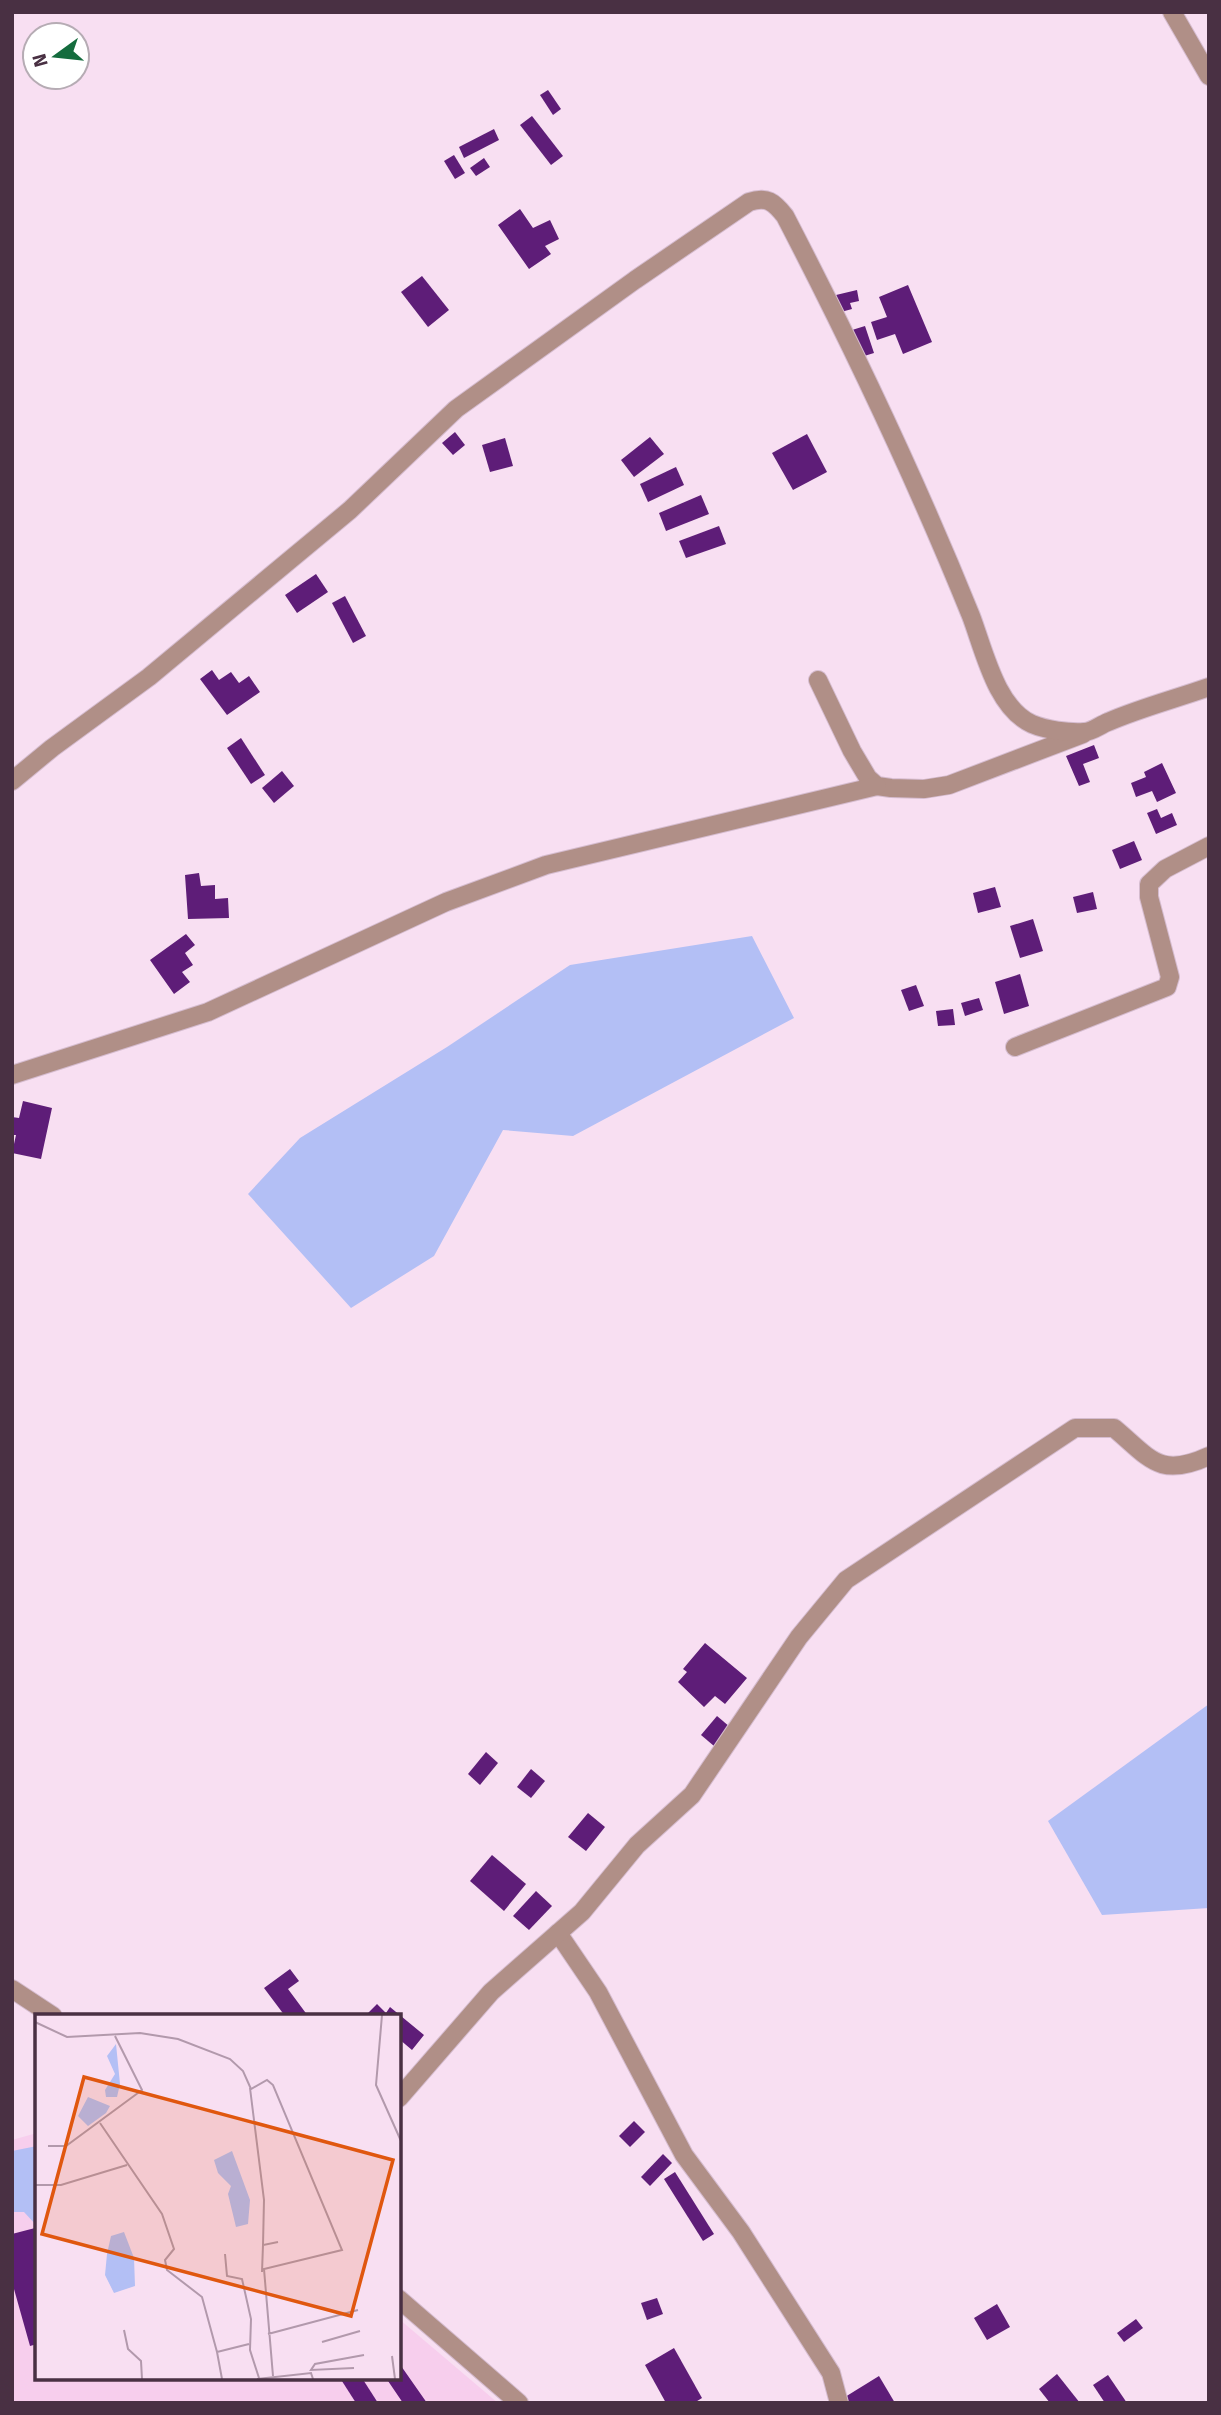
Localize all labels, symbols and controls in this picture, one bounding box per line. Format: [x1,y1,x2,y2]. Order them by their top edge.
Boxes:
north arrow [21,21,91,91]
text: N [27,51,53,69]
inset map [35,2014,401,2380]

